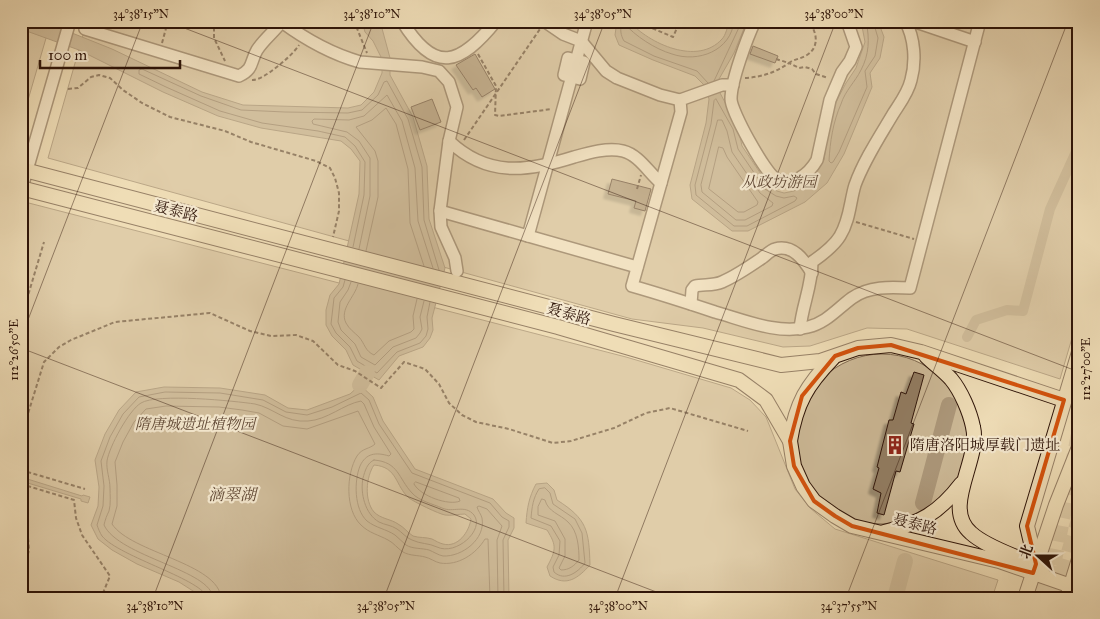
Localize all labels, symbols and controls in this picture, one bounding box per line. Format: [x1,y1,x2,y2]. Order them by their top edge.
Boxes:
text: 34°38'15"N [113,7,169,21]
text: 34°38'10"N [343,7,401,21]
text: 34°38'05"N [574,7,632,21]
text: 34°38'00"N [804,7,864,21]
scale bar [40,38,180,70]
text: 100 m [48,46,88,64]
park label: 从政坊游园 [741,173,818,191]
street label: 聂泰路 [152,197,200,225]
street label: 聂泰路 [545,299,593,329]
text: 112°26'50"E [7,319,21,381]
text: 112°27'00"E [1079,337,1093,400]
park label: 隋唐城遗址植物园 [135,415,257,433]
building icon: 隋唐洛阳城厚载门遗址 [884,434,906,456]
place label: 隋唐洛阳城厚载门遗址 [910,436,1060,454]
water label: 滴翠湖 [208,485,259,504]
street label: 聂泰路 [891,510,939,538]
north arrow [1012,532,1062,582]
text: 北 [1016,542,1037,561]
text: 34°38'10"N [126,599,184,613]
text: 34°38'05"N [357,599,415,613]
text: 34°38'00"N [588,599,648,613]
text: 34°37'55"N [821,599,877,613]

